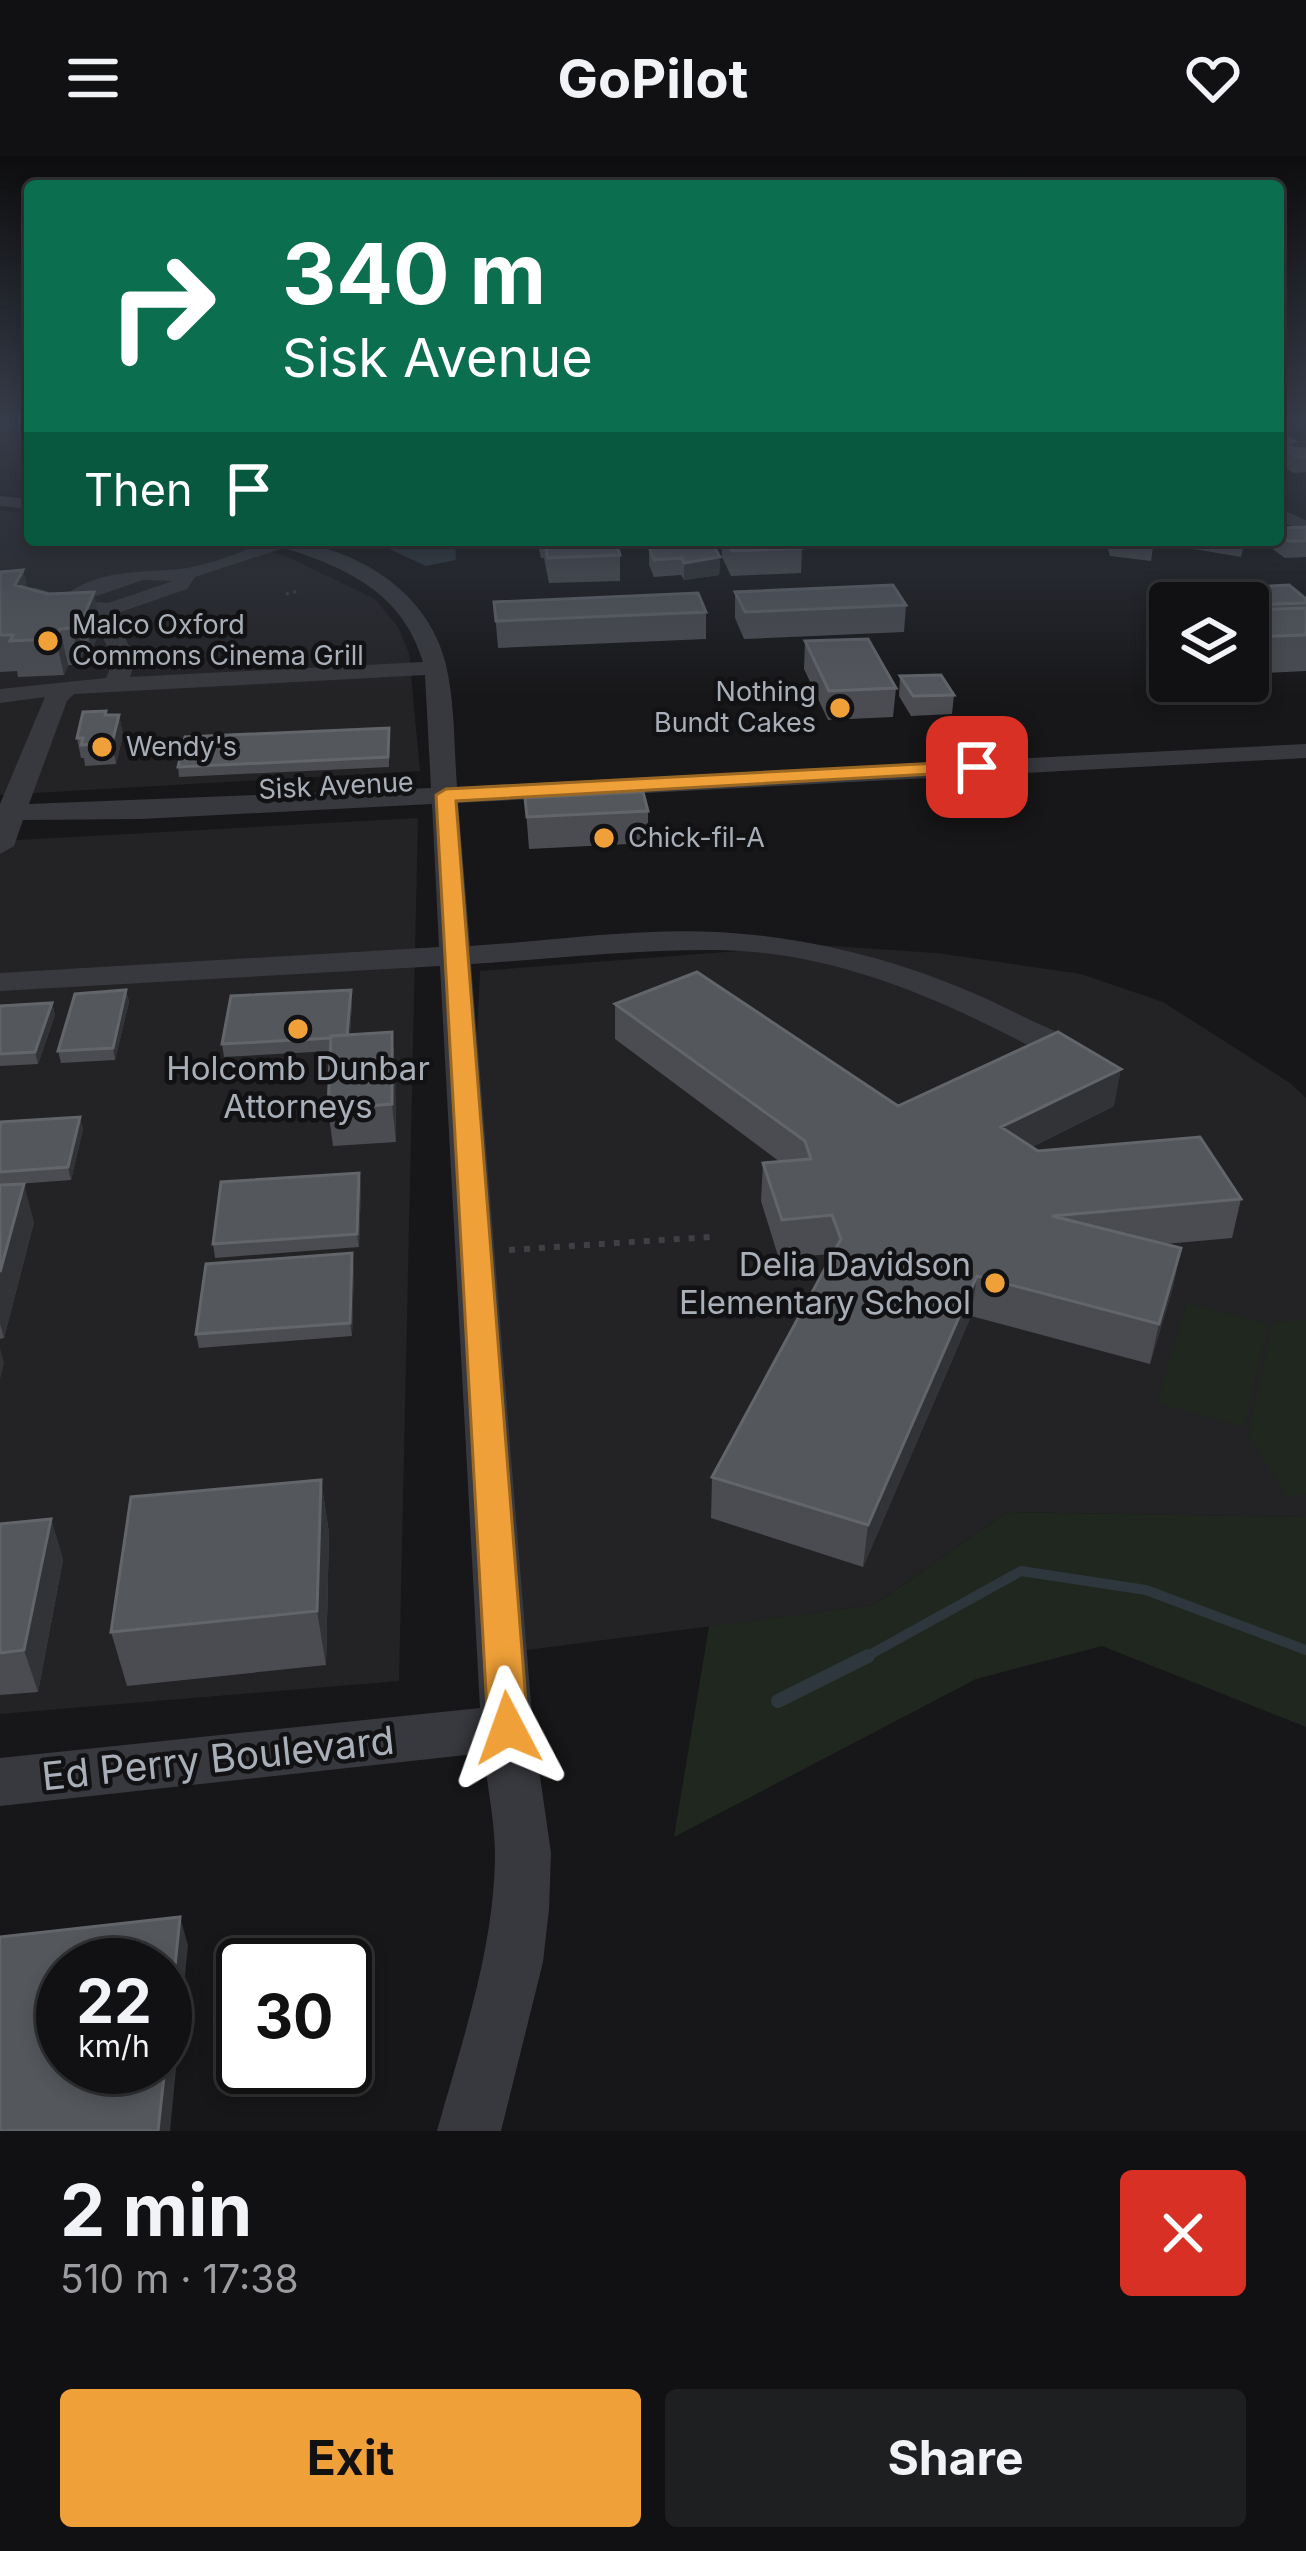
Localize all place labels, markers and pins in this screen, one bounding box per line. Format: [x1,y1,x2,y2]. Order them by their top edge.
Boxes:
place label: Malco Oxford Commons Cinema Grill [72,608,364,672]
marker: Malco Oxford Commons Cinema Grill [35,628,61,654]
place label: Nothing Bundt Cakes [654,675,816,739]
marker: Nothing Bundt Cakes [827,695,853,721]
pin [926,716,1028,818]
place label: Wendy's [126,730,237,763]
marker: Wendy's [89,734,115,760]
place label: Chick-fil-A [628,821,765,854]
marker: Chick-fil-A [591,825,617,851]
marker: Holcomb Dunbar Attorneys [285,1016,311,1042]
place label: Holcomb Dunbar Attorneys [166,1048,430,1126]
place label: Delia Davidson Elementary School [679,1244,971,1322]
marker: Delia Davidson Elementary School [982,1270,1008,1296]

